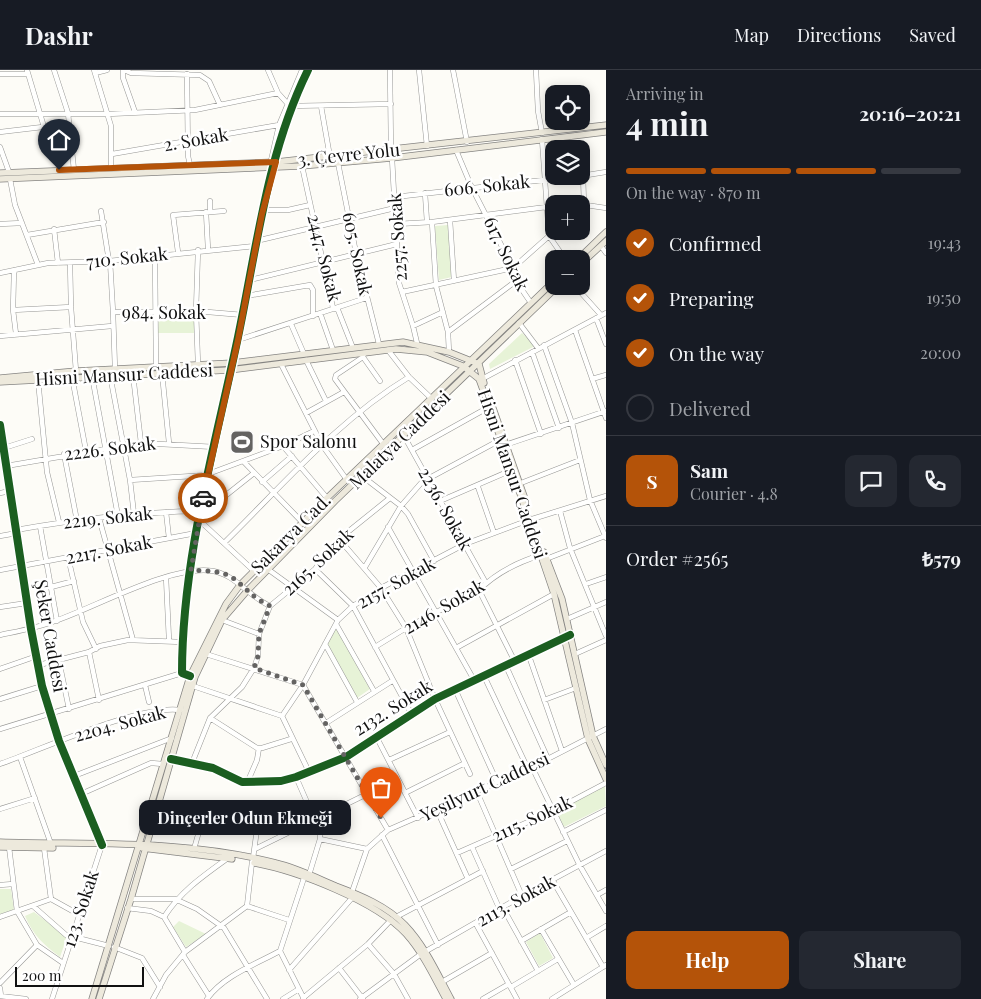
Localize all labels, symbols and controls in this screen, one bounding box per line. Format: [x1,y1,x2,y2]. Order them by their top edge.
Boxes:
text: Dashr [25,19,93,51]
text: Map [734,23,769,47]
text: Directions [797,23,881,47]
text: Saved [909,23,956,47]
text: Arriving in [626,83,704,104]
map controls [545,85,590,295]
button: locate [545,85,590,130]
text: 20:16–20:21 [859,100,961,126]
text: 4 min [626,101,709,144]
pin [38,119,80,170]
street label: 2. Sokak [161,121,230,157]
icon: home [45,126,73,154]
street label: 3. Çevre Yolu [297,137,402,171]
button: layers [545,140,590,185]
street label: 606. Sokak [443,169,531,201]
text: On the way · 870 m [626,182,760,203]
street label: 2257. Sokak [382,192,412,282]
button: + [545,195,590,240]
street label: 605. Sokak [337,210,379,298]
street label: 2447. Sokak [302,211,348,304]
street label: 617. Sokak [479,213,535,295]
icon: check [626,229,654,257]
text: Confirmed [669,230,762,256]
text: 19:43 [928,232,961,253]
street label: 710. Sokak [85,241,169,273]
button: − [545,250,590,295]
icon: check [626,284,654,312]
text: Preparing [669,285,754,311]
text: 19:50 [926,287,961,308]
street label: 984. Sokak [122,300,206,324]
icon: check [626,339,654,367]
text: On the way [669,340,764,366]
text: 20:00 [920,342,961,363]
street label: Hisni Mansur Caddesi [34,357,213,391]
street label: Malatya Caddesi [344,385,455,494]
street label: Hisni Mansur Caddesi [473,386,553,562]
text: Delivered [669,395,751,421]
sports icon: Spor Salonu [229,429,255,455]
place label: Spor Salonu [260,429,357,453]
street label: 2226. Sokak [63,430,157,466]
button: chat [845,455,897,507]
button: phone [909,455,961,507]
text: Sam [690,457,728,483]
street label: 2236. Sokak [413,463,479,555]
text: S [646,468,658,494]
courier [178,473,228,523]
text: Courier · 4.8 [690,483,778,504]
icon: car [189,484,217,512]
street label: Sakarya Cad. [245,488,336,579]
street label: 2219. Sokak [62,500,154,534]
street label: 2165. Sokak [277,522,358,600]
street label: 2217. Sokak [64,529,154,569]
text: Order #2565 [626,545,728,571]
text: ₺579 [922,545,961,571]
street label: 2157. Sokak [352,551,439,614]
street label: 2146. Sokak [398,573,489,639]
street label: Şeker Caddesi [29,578,73,694]
street label: 2132. Sokak [348,673,437,741]
street label: 2204. Sokak [71,699,168,747]
street label: Yeşilyurt Caddesi [415,746,553,827]
pin [360,767,402,818]
icon: bag [367,774,395,802]
street label: 2115. Sokak [487,789,576,847]
callout: Dinçerler Odun Ekmeği [138,800,351,836]
text: Dinçerler Odun Ekmeği [157,807,333,828]
street label: 123. Sokak [56,867,104,951]
street label: 2113. Sokak [472,869,559,932]
button: Help [626,931,789,989]
button: Share [799,931,961,989]
scale bar [15,964,144,987]
text: 200 m [22,966,61,985]

